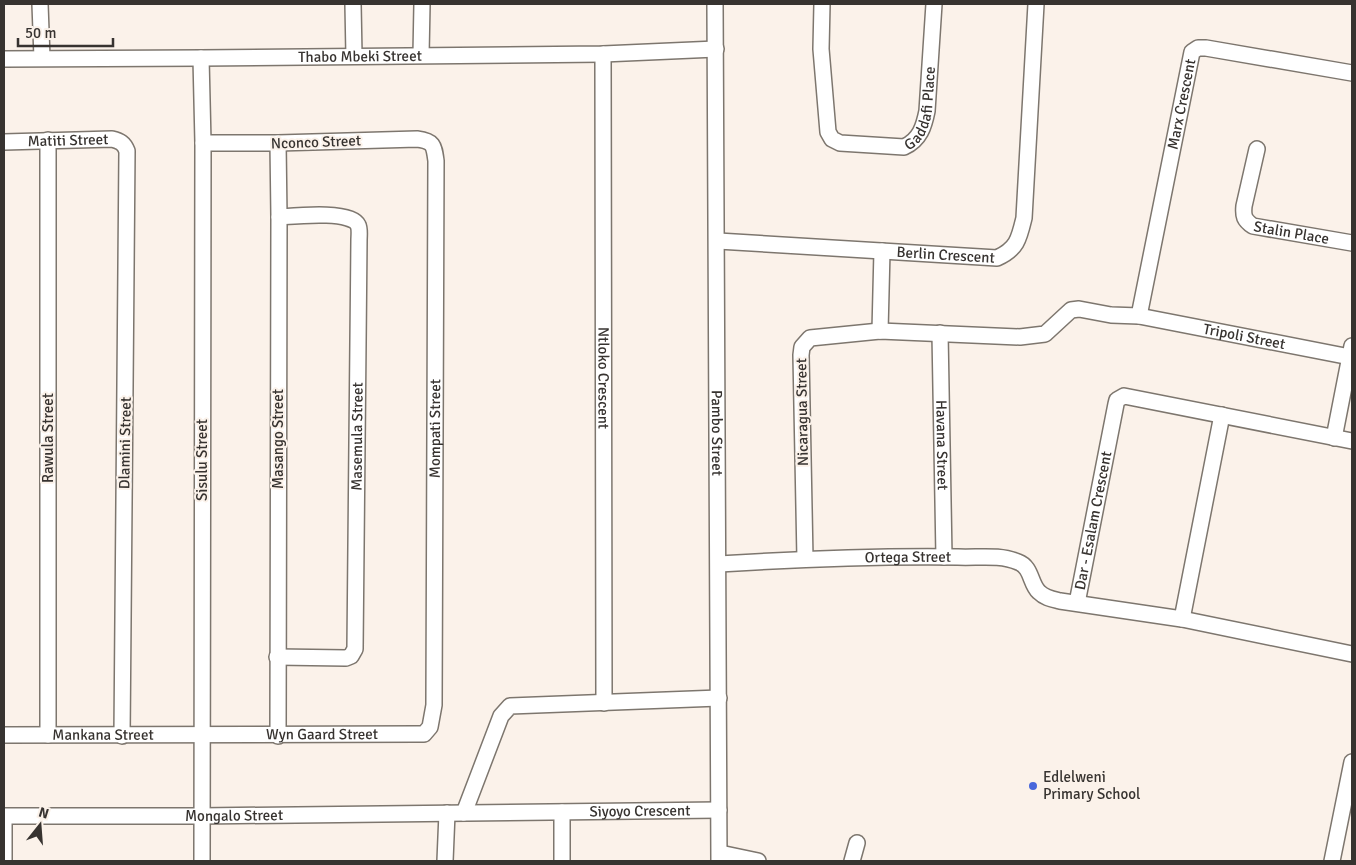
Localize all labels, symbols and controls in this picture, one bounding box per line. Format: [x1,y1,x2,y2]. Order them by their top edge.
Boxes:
scale bar [18,15,112,47]
text: 50 m [25,24,56,42]
street label: Thabo Mbeki Street [298,47,422,66]
street label: Marx Crescent [1164,57,1199,151]
street label: Gaddafi Place [901,66,939,154]
street label: Matiti Street [27,130,109,150]
street label: Nconco Street [271,131,361,153]
street label: Stalin Place [1252,217,1330,248]
street label: Berlin Crescent [896,243,995,267]
street label: Tripoli Street [1202,320,1287,353]
street label: Ntloko Crescent [594,327,613,429]
street label: Nicaragua Street [792,358,812,466]
street label: Mompati Street [426,379,444,478]
street label: Masemula Street [348,382,367,491]
street label: Masango Street [269,389,287,489]
street label: Pambo Street [708,390,726,476]
street label: Rawula Street [39,393,57,483]
street label: Dlamini Street [115,397,135,489]
street label: Havana Street [932,400,952,490]
street label: Sisulu Street [193,419,211,501]
street label: Dar - Esalam Crescent [1071,450,1116,591]
street label: Ortega Street [864,548,951,567]
street label: Wyn Gaard Street [266,725,378,743]
street label: Mankana Street [52,726,154,744]
place label: Edlelweni Primary School [1043,768,1140,803]
marker: Edlelweni Primary School [1027,780,1039,792]
north arrow [15,800,65,850]
street label: Siyoyo Crescent [589,801,691,820]
text: N [37,803,51,823]
street label: Mongalo Street [185,806,283,825]

